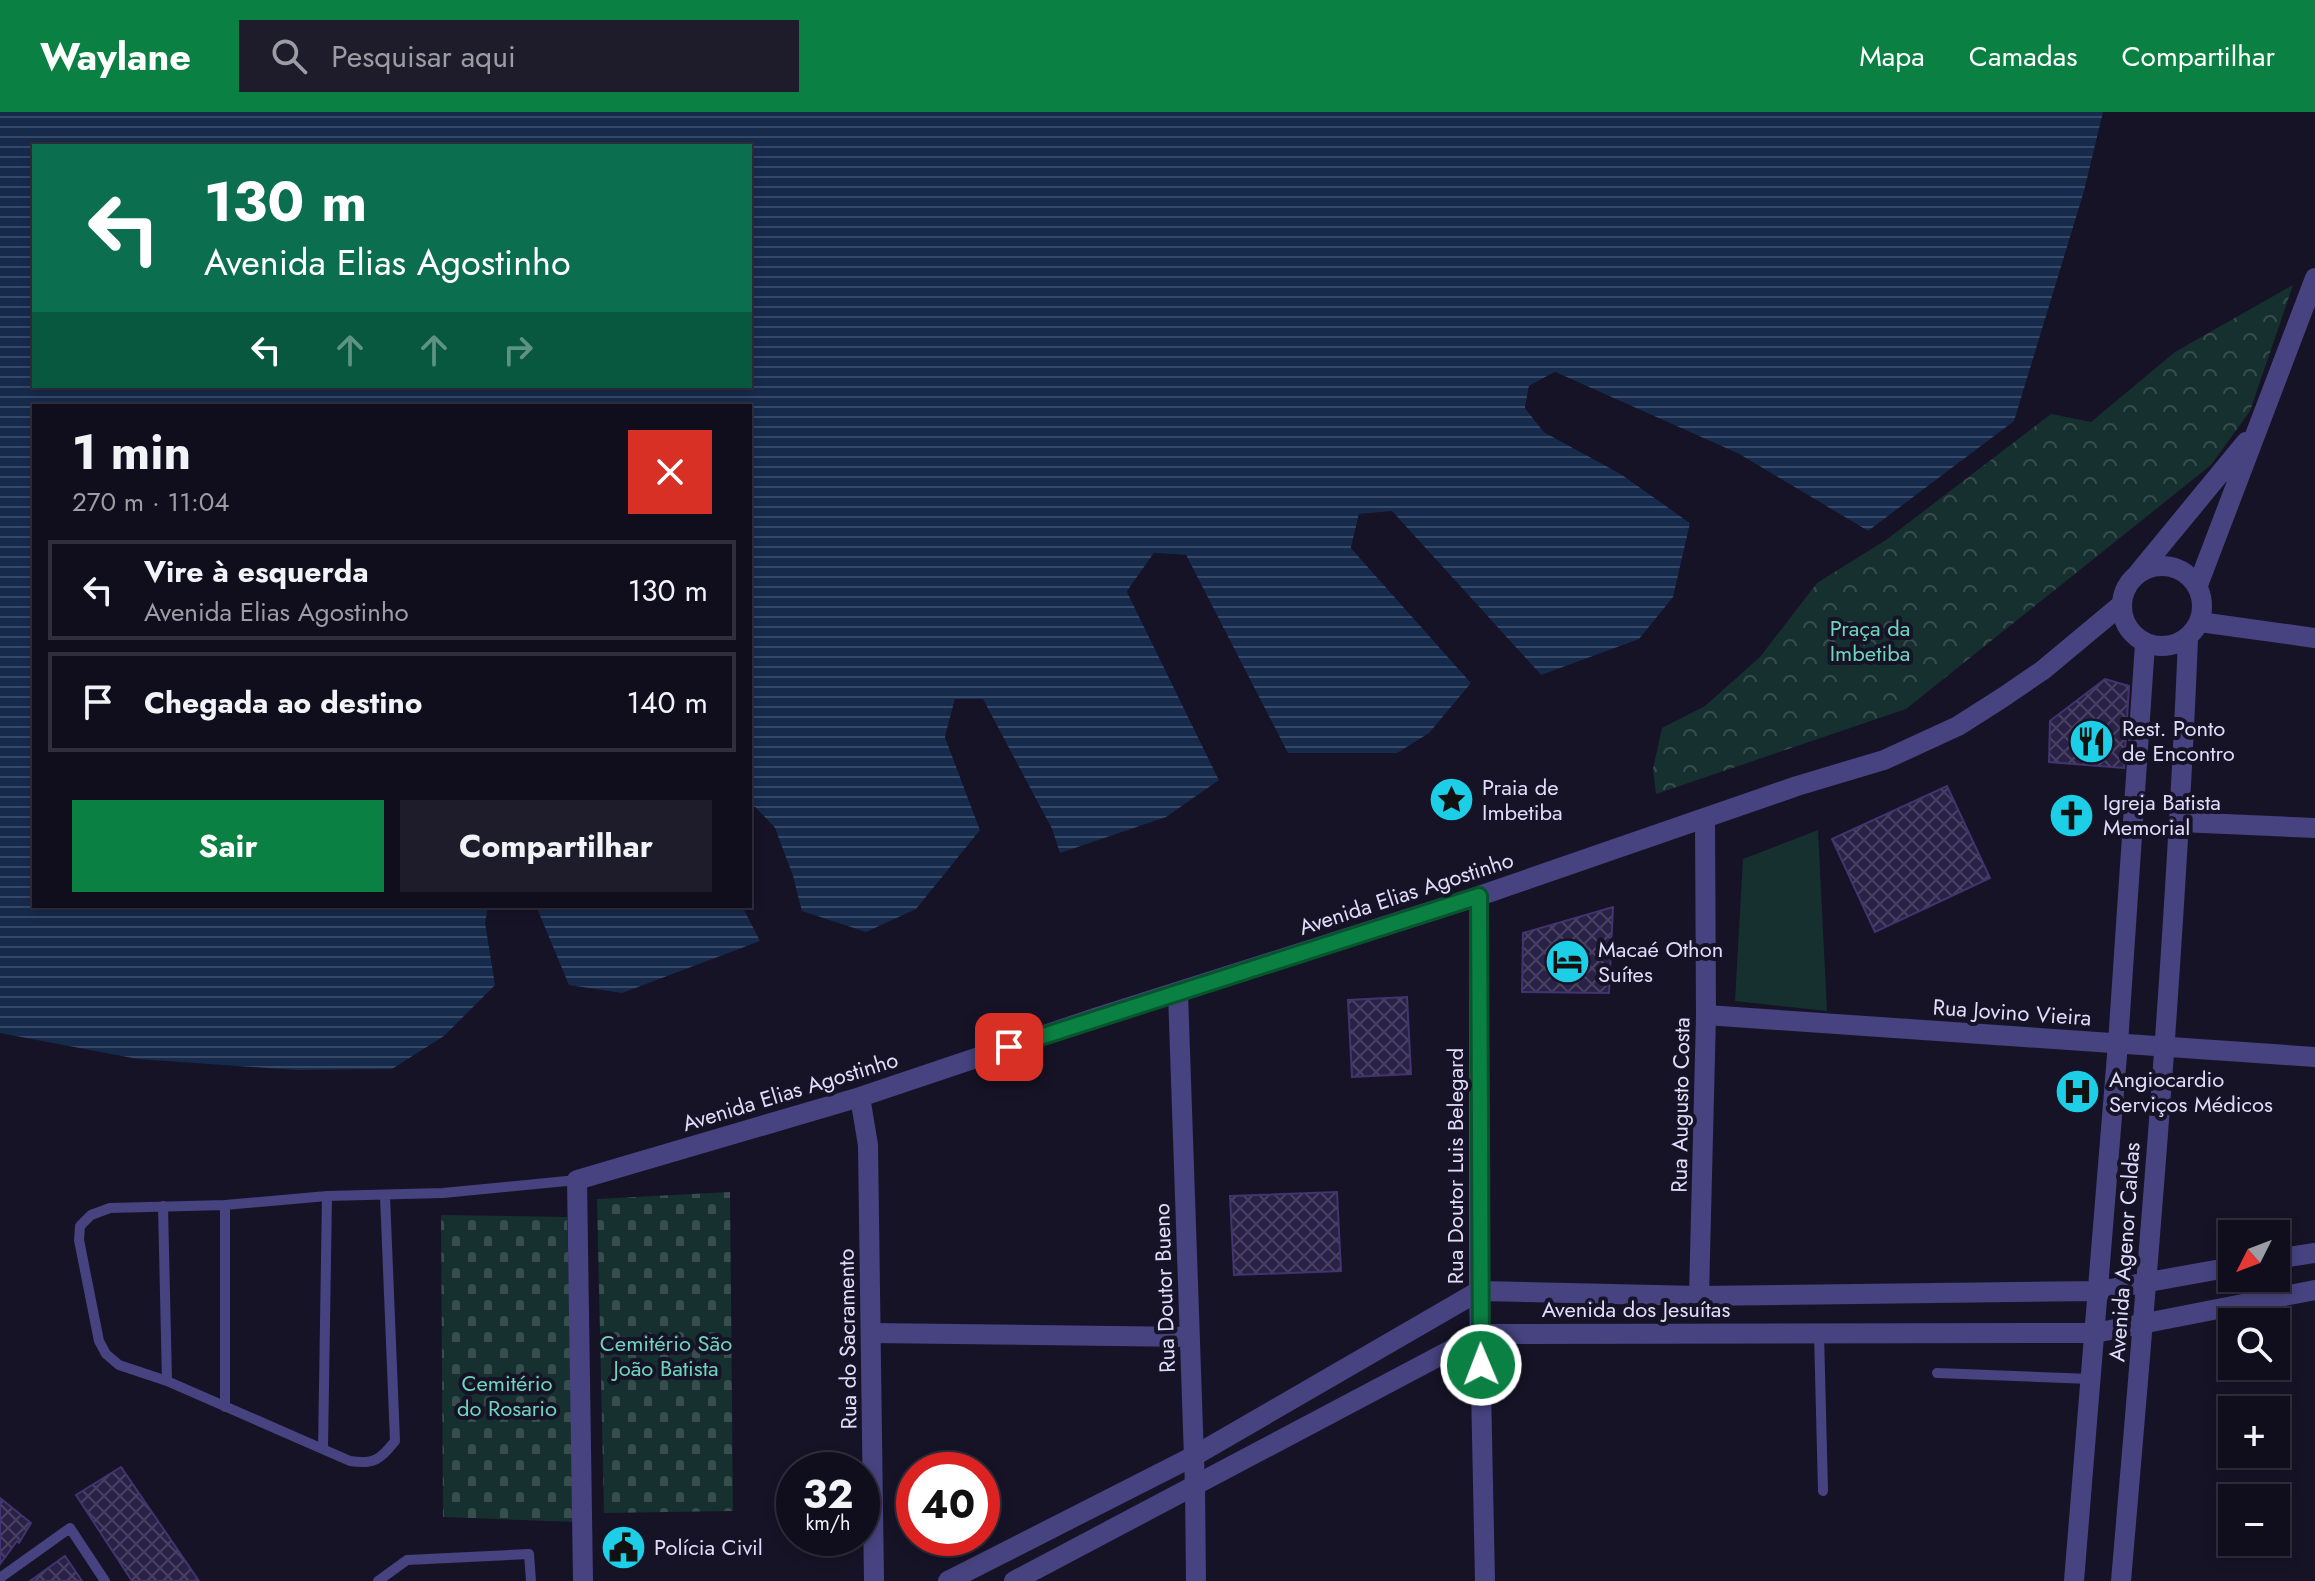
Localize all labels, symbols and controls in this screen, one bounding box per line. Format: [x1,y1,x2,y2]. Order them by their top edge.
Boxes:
search box [239,20,799,92]
text: Waylane [40,29,191,84]
icon: search [267,34,311,78]
text: Pesquisar aqui [331,35,516,78]
text: Mapa [1859,36,1925,77]
text: Camadas [1969,36,2077,77]
text: Compartilhar [2121,36,2275,77]
text: 130 m [204,161,367,242]
icon: left [72,176,176,280]
text: Avenida Elias Agostinho [204,236,571,288]
icon: left [244,328,288,372]
icon: ahead [328,328,372,372]
icon: ahead [412,328,456,372]
icon: right [496,328,540,372]
text: 1 min [72,418,191,487]
button: close [628,430,712,514]
text: 270 m · 11:04 [72,483,229,521]
text: Vire à esquerda [144,550,369,593]
icon: left [76,568,120,612]
text: 130 m [628,569,708,612]
text: Avenida Elias Agostinho [144,593,409,631]
park label: Praça da Imbetiba [1830,612,1910,669]
icon: arrive [76,680,120,724]
text: Chegada ao destino [144,681,422,724]
text: 140 m [627,681,708,724]
place label: Rest. Ponto de Encontro [2122,712,2235,769]
restaurant icon: Rest. Ponto de Encontro [2067,717,2115,765]
place label: Praia de Imbetiba [1482,771,1563,828]
place icon: Praia de Imbetiba [1427,776,1475,824]
place label: Igreja Batista Memorial [2103,786,2221,843]
church icon: Igreja Batista Memorial [2048,791,2096,839]
button: Sair [72,800,384,892]
button: Compartilhar [400,800,712,892]
street label: Avenida Elias Agostinho [1295,843,1517,943]
place label: Macaé Othon Suítes [1598,933,1723,990]
hotel icon: Macaé Othon Suítes [1543,938,1591,986]
street label: Rua Jovino Vieira [1932,990,2092,1034]
pin [975,1013,1043,1081]
street label: Rua Augusto Costa [1662,1017,1698,1193]
icon: arrive [987,1025,1031,1069]
street label: Avenida Elias Agostinho [678,1043,902,1139]
street label: Rua Doutor Luis Belegard [1439,1048,1471,1284]
place label: Angiocardio Serviços Médicos [2109,1063,2273,1120]
hospital icon: Angiocardio Serviços Médicos [2054,1068,2102,1116]
street label: Avenida Agenor Caldas [2100,1141,2148,1363]
street label: Rua Doutor Bueno [1145,1203,1183,1373]
north arrow [2218,1220,2290,1292]
map controls [2218,1220,2290,1556]
street label: Rua do Sacramento [829,1248,865,1430]
street label: Avenida dos Jesuítas [1542,1293,1730,1325]
button: search [2218,1308,2290,1380]
position arrow [1439,1323,1523,1407]
park label: Cemitério São João Batista [600,1327,732,1384]
park label: Cemitério do Rosario [457,1367,557,1424]
button: + [2218,1396,2290,1468]
speed limit sign: 40 [896,1452,1000,1556]
text: 32 [802,1465,854,1523]
button: − [2218,1484,2290,1556]
text: km/h [805,1509,851,1538]
public building icon: Polícia Civil [599,1523,647,1571]
place label: Polícia Civil [654,1531,763,1563]

